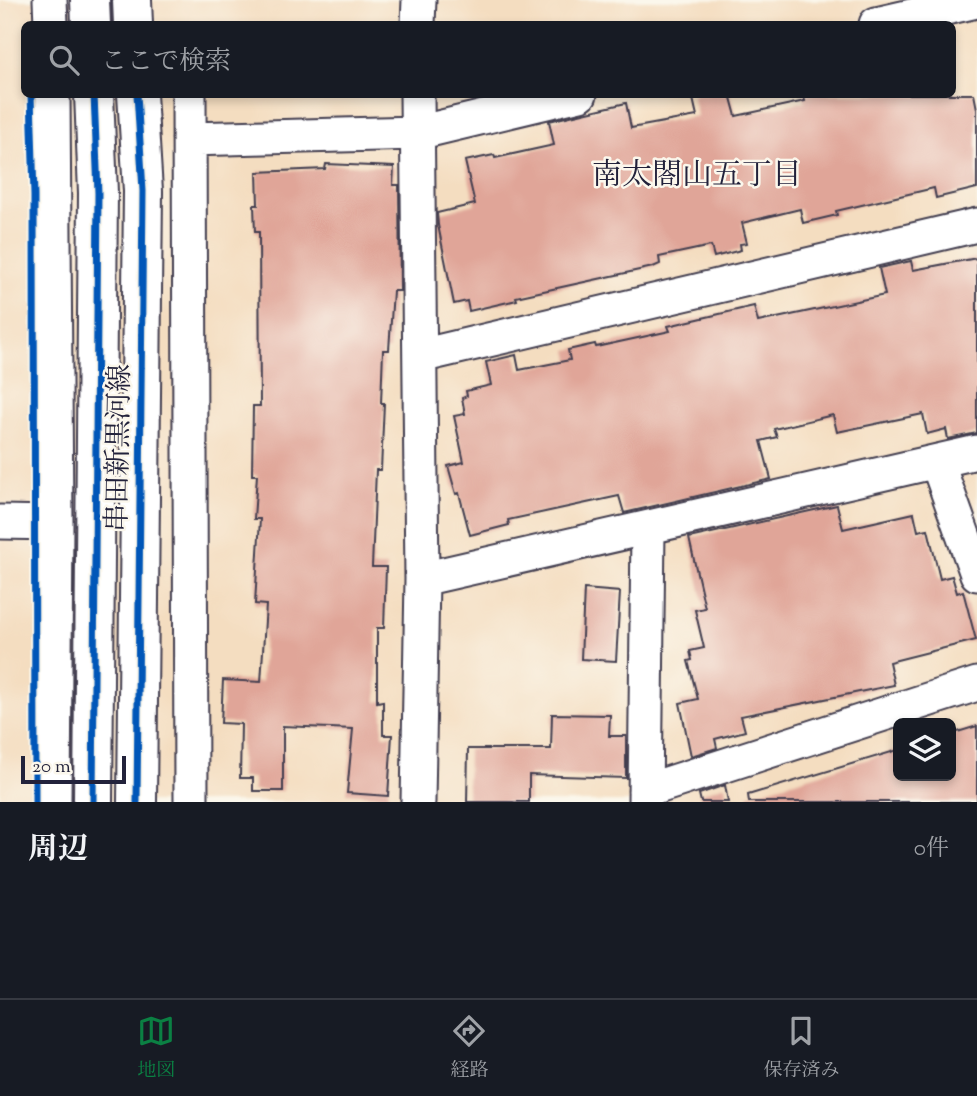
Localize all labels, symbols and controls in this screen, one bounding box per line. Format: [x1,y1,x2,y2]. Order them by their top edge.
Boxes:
search box [21,21,956,98]
icon: search [45,41,83,79]
text: ここで検索 [101,44,231,81]
district label: 南太閤山五丁目 [592,155,802,198]
street label: 串田新黒河線 [99,364,141,532]
map controls [893,718,956,781]
button: layers [893,718,956,781]
scale bar [21,753,126,785]
text: 20 m [32,754,71,781]
text: 周辺 [28,829,88,872]
text: 0件 [914,833,949,866]
tab: 地図 [137,1012,176,1085]
tab: 経路 [450,1012,489,1085]
tab: 保存済み [763,1012,840,1085]

